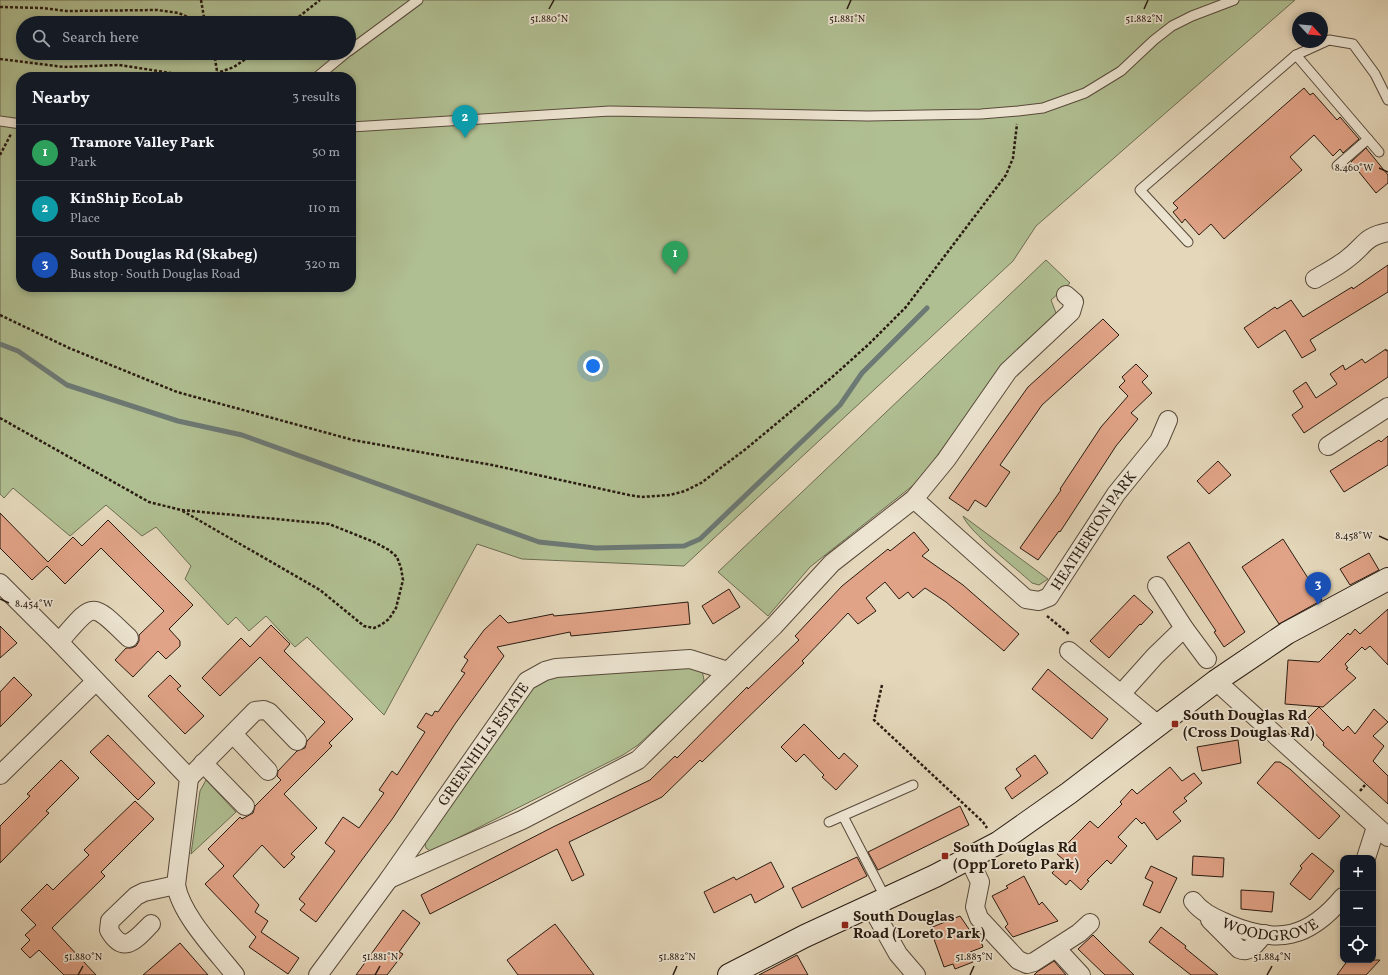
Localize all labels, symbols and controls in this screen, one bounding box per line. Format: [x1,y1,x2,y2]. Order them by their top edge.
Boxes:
text: 51.880°N [530,12,569,26]
text: 51.881°N [829,12,866,26]
text: 51.882°N [1125,12,1163,26]
north arrow [1292,12,1328,48]
search box [16,16,356,60]
icon: search [30,27,52,49]
text: Search here [62,28,139,49]
text: Nearby [32,87,90,110]
text: 3 results [292,89,340,107]
pin: 2 [452,105,478,138]
text: Tramore Valley Park [70,133,214,154]
text: 1 [42,144,48,162]
text: 50 m [312,144,340,162]
text: Park [70,154,97,172]
text: 8.460°W [1335,161,1373,175]
text: KinShip EcoLab [70,189,183,210]
text: 2 [42,200,48,218]
text: 110 m [308,200,340,218]
text: Place [70,210,100,228]
pin: 1 [662,241,688,274]
text: South Douglas Rd (Skabeg) [70,245,257,266]
text: 3 [42,256,48,274]
text: 320 m [305,256,340,274]
text: Bus stop · South Douglas Road [70,266,240,284]
your location [583,356,603,376]
street label: HEATHERTON PARK [1047,467,1142,595]
text: 8.458°W [1335,529,1373,543]
pin: 3 [1305,572,1331,605]
text: 8.454°W [15,597,53,611]
street label: GREENHILLS ESTATE [434,679,535,811]
place label: South Douglas Rd (Cross Douglas Rd) [1183,706,1315,744]
marker: South Douglas Rd (Cross Douglas Rd) [1170,719,1180,729]
place label: South Douglas Rd (Opp Loreto Park) [953,838,1079,876]
marker: South Douglas Rd (Opp Loreto Park) [940,851,950,861]
map controls [1340,855,1376,963]
button: + [1340,855,1376,891]
button: − [1340,891,1376,927]
place label: South Douglas Road (Loreto Park) [853,907,985,945]
street label: WOODGROVE [1220,909,1318,927]
text: WOODGROVE [1218,914,1323,948]
marker: South Douglas Road (Loreto Park) [840,920,850,930]
button: locate [1340,927,1376,963]
text: 51.880°N [64,950,103,964]
text: 51.881°N [362,950,399,964]
text: 51.882°N [658,950,696,964]
text: 51.883°N [955,950,993,964]
text: 51.884°N [1253,950,1291,964]

